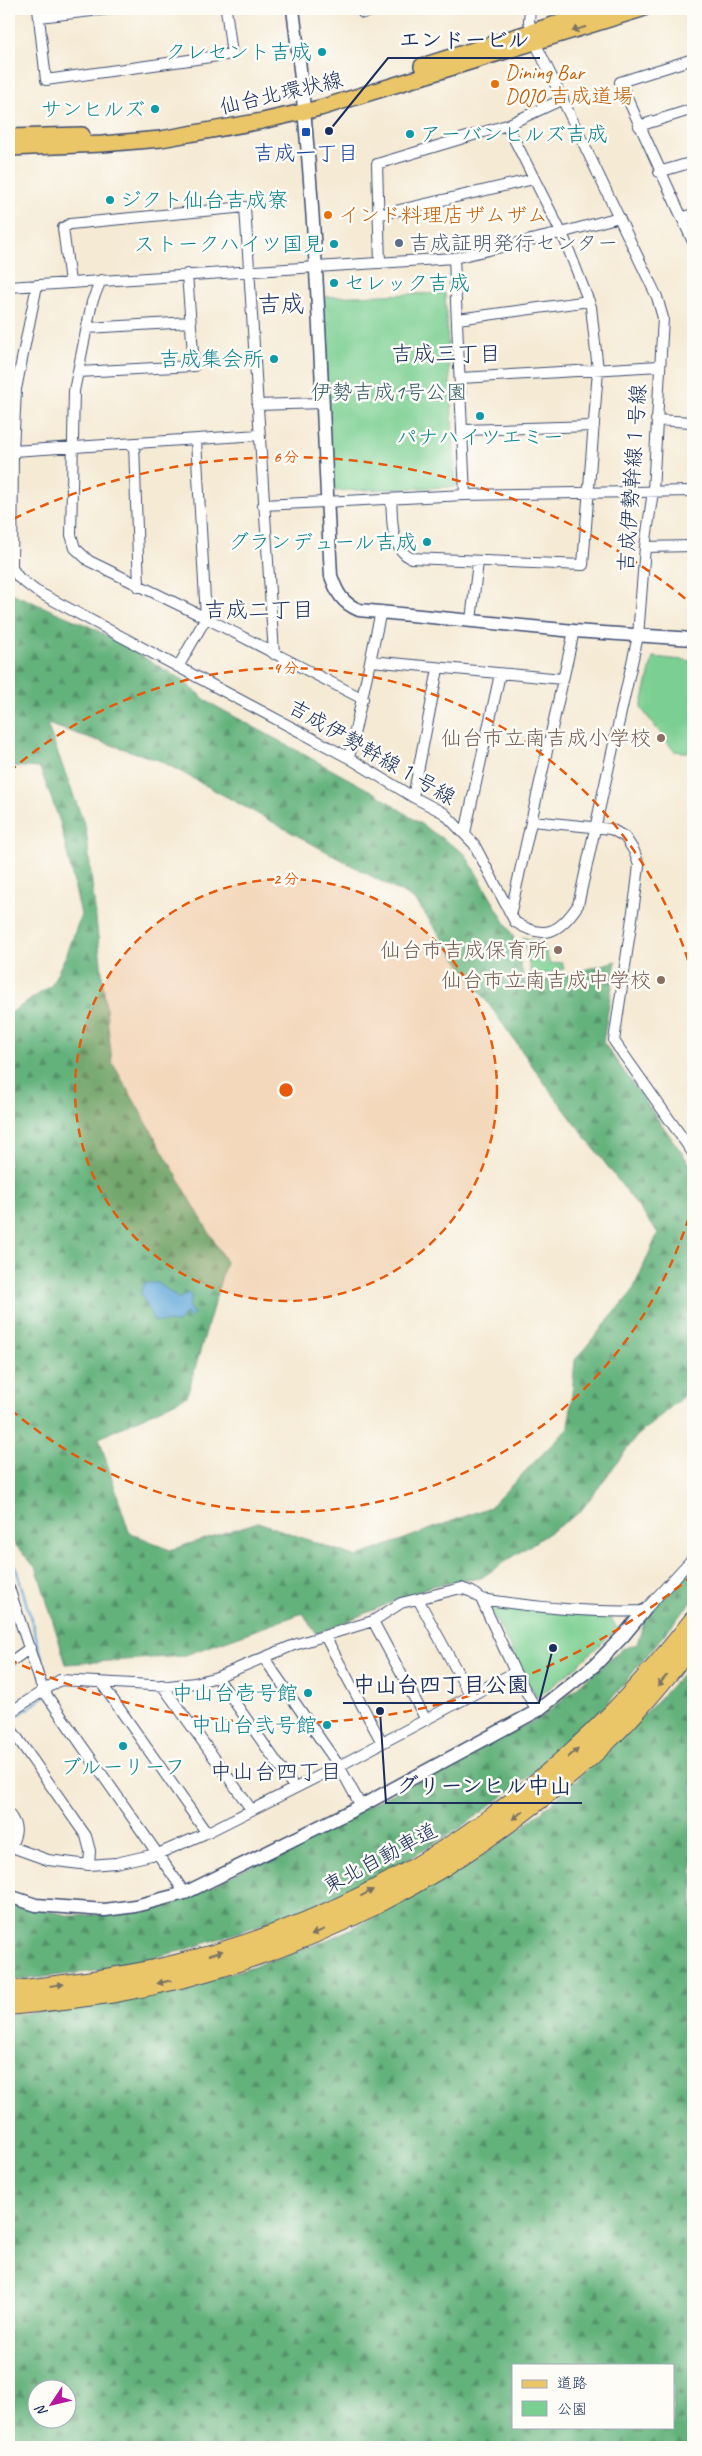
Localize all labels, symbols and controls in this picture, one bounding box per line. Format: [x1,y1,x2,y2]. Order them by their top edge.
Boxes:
callout: エンドービル [388,21,540,58]
one-way arrow [571,25,586,33]
text: エンドービル [398,26,530,54]
place label: クレセント吉成 [165,39,312,65]
marker: クレセント吉成 [316,46,328,58]
place label: Dining Bar DOJO 吉成道場 [505,59,633,109]
street label: 仙台北環状線 [217,66,345,120]
marker: Dining Bar DOJO 吉成道場 [489,78,501,90]
place label: サンヒルズ [40,96,145,122]
marker: サンヒルズ [149,103,161,115]
place label: アーバンヒルズ吉成 [420,121,608,147]
marker: 吉成一丁目 [300,126,312,138]
marker: アーバンヒルズ吉成 [404,128,416,140]
place label: 吉成一丁目 [254,140,359,166]
place label: ジクト仙台吉成寮 [120,187,288,213]
marker: ジクト仙台吉成寮 [104,194,116,206]
place label: インド料理店ザムザム [338,202,548,228]
marker: インド料理店ザムザム [322,209,334,221]
place label: 吉成証明発行センター [409,230,618,256]
place label: ストークハイツ国見 [134,231,324,257]
marker: 吉成証明発行センター [393,237,405,249]
marker: ストークハイツ国見 [328,238,340,250]
place label: セレック吉成 [344,270,470,296]
marker: セレック吉成 [328,277,340,289]
district label: 吉成 [257,289,305,319]
district label: 吉成三丁目 [391,340,501,368]
place label: 吉成集会所 [159,346,264,372]
marker: 吉成集会所 [268,353,280,365]
park label: 伊勢吉成1号公園 [311,379,467,405]
street label: 吉成伊勢幹線１号線 [612,383,652,573]
marker: パナハイツエミー [474,410,486,422]
place label: パナハイツエミー [396,424,564,450]
text: 6 分 [273,448,299,467]
place label: グランデュール吉成 [228,529,417,555]
marker: グランデュール吉成 [421,536,433,548]
district label: 吉成二丁目 [204,596,314,624]
text: 4 分 [273,659,299,678]
street label: 吉成伊勢幹線１号線 [284,693,460,811]
place label: 仙台市立南吉成小学校 [441,725,651,751]
marker: 仙台市立南吉成小学校 [655,732,667,744]
text: 2 分 [273,870,299,889]
place label: 仙台市吉成保育所 [380,937,548,963]
marker: 仙台市吉成保育所 [552,944,564,956]
place label: 仙台市立南吉成中学校 [441,967,651,993]
marker: 仙台市立南吉成中学校 [655,974,667,986]
centre of rings [277,1081,295,1099]
callout: 中山台四丁目公園 [343,1666,539,1703]
text: 中山台四丁目公園 [353,1671,529,1699]
one-way arrow [657,1674,668,1687]
place label: 中山台壱号館 [172,1680,298,1706]
marker: 中山台壱号館 [302,1687,314,1699]
place label: 中山台弐号館 [191,1712,317,1738]
marker: 中山台弐号館 [321,1719,333,1731]
marker: ブルーリーフ [117,1740,129,1752]
one-way arrow [566,1747,579,1758]
place label: ブルーリーフ [60,1754,186,1780]
district label: 中山台四丁目 [210,1758,342,1786]
callout: グリーンヒル中山 [386,1766,582,1803]
text: グリーンヒル中山 [396,1772,572,1800]
one-way arrow [512,1810,525,1821]
street label: 東北自動車道 [318,1817,442,1899]
one-way arrow [360,1889,374,1897]
one-way arrow [311,1928,325,1936]
one-way arrow [209,1948,224,1956]
one-way arrow [156,1978,171,1986]
one-way arrow [49,1981,65,1989]
legend [512,2364,674,2428]
text: 道路 [557,2374,587,2393]
north arrow [28,2378,78,2428]
text: 公園 [557,2400,587,2419]
text: N [31,2401,51,2420]

